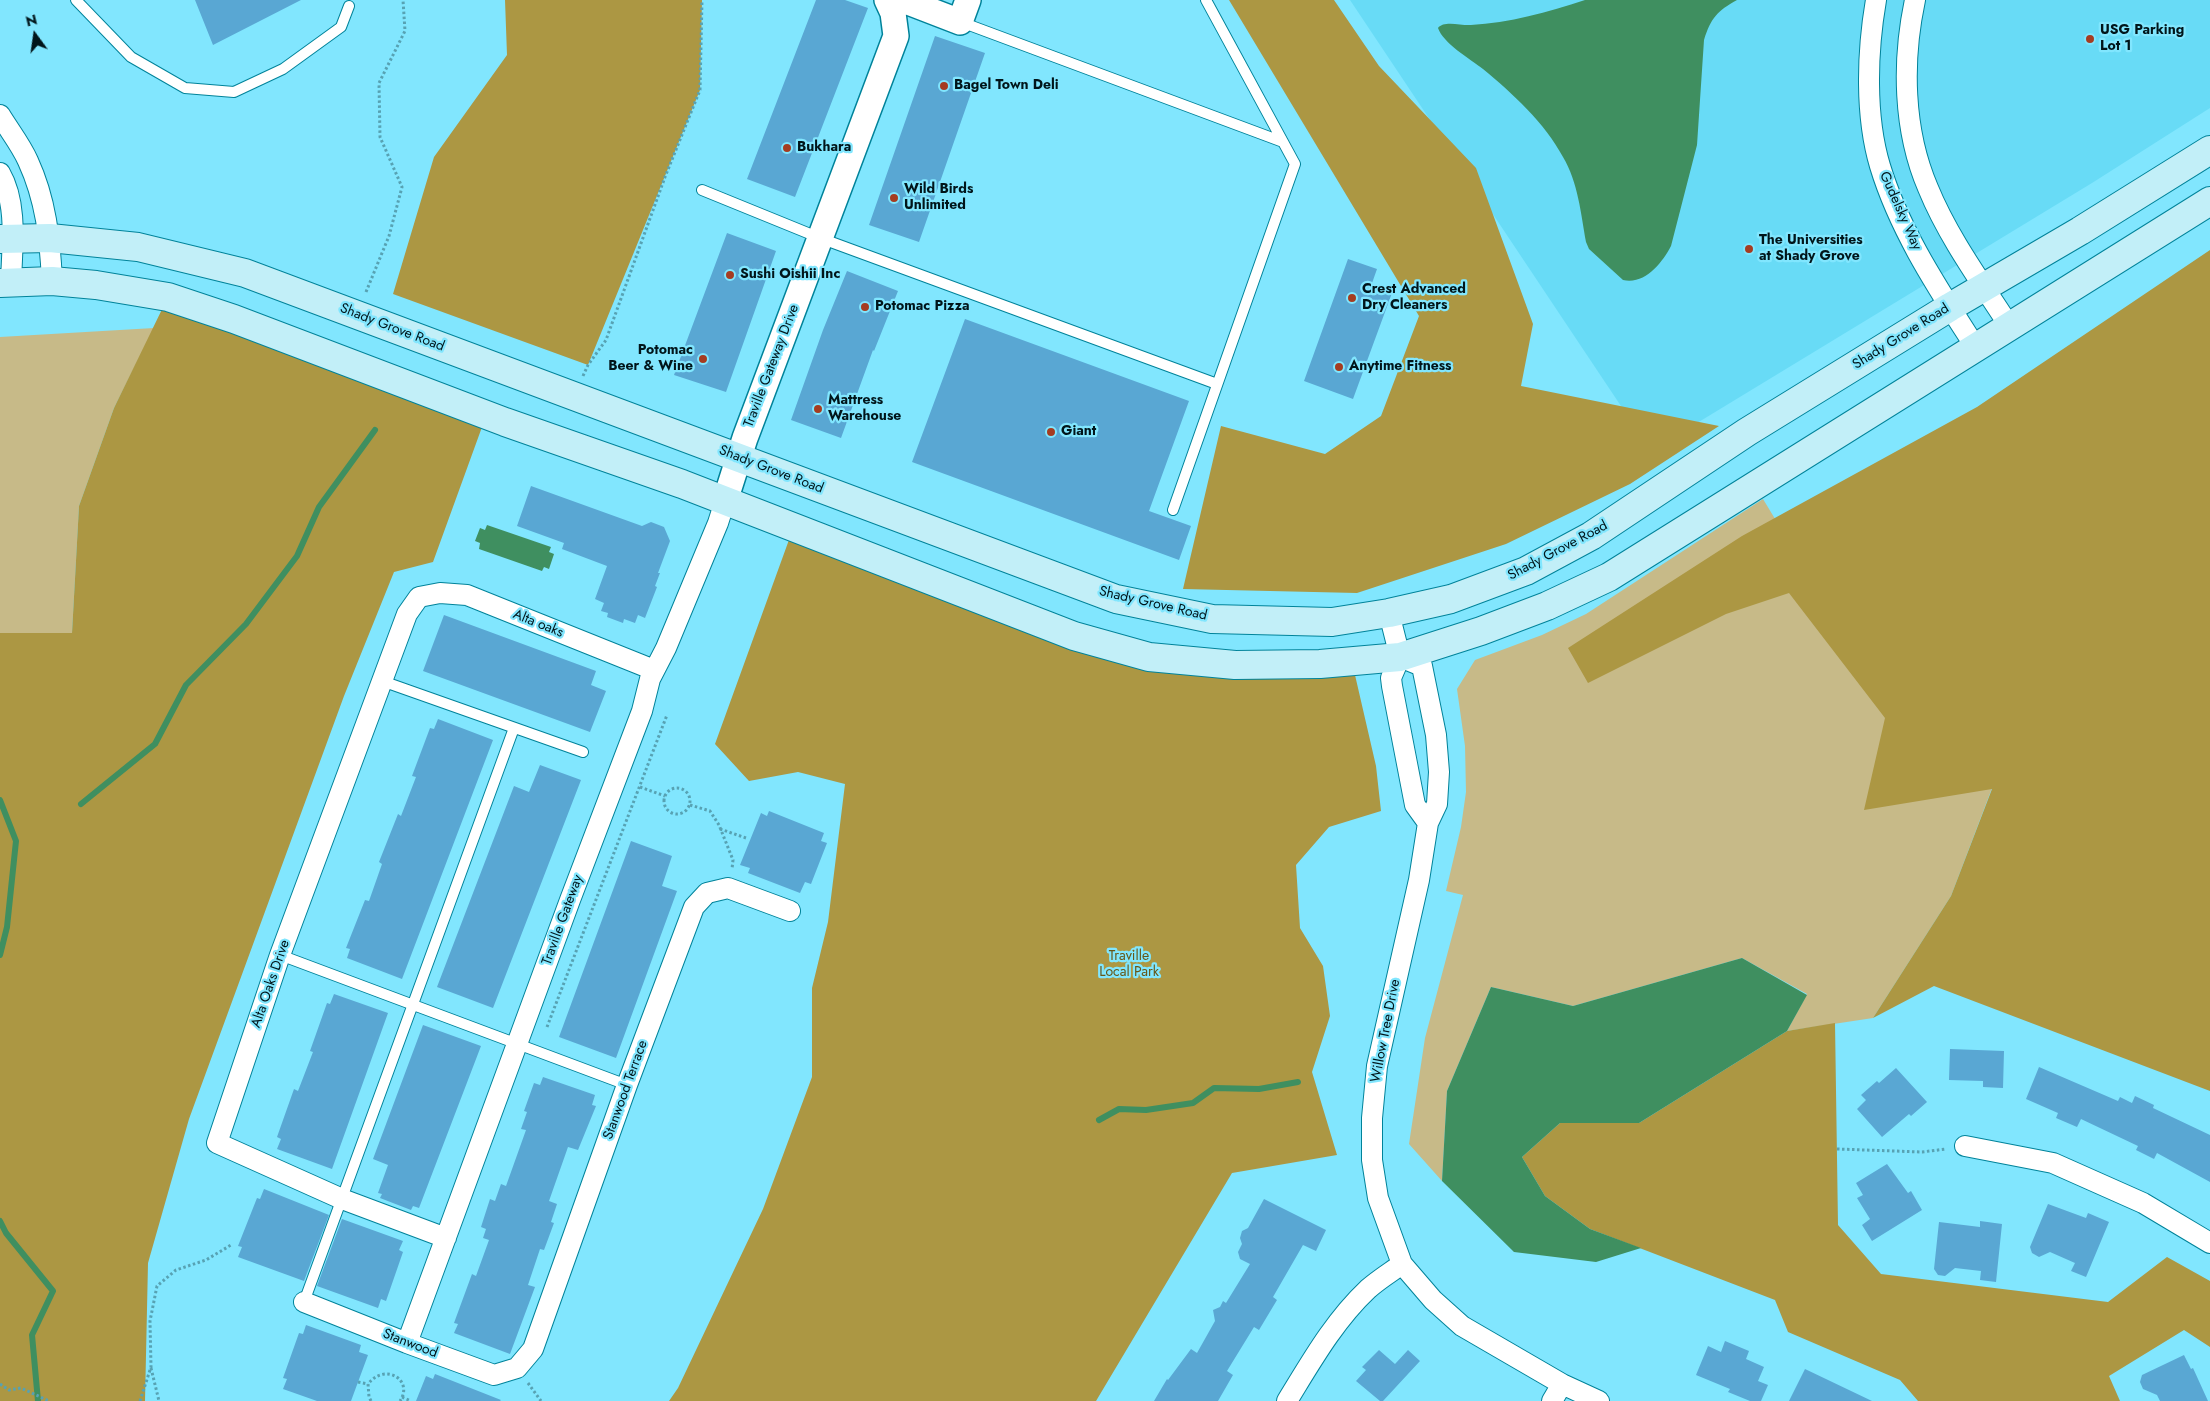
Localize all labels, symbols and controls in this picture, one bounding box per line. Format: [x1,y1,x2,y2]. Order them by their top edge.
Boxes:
text: N [24,9,39,31]
north arrow [10,10,60,60]
place label: USG Parking Lot 1 [2100,23,2184,56]
marker: USG Parking Lot 1 [2084,33,2096,45]
place label: Bagel Town Deli [954,78,1059,94]
marker: Bagel Town Deli [938,80,950,92]
place label: Bukhara [797,140,851,156]
marker: Bukhara [781,142,793,154]
street label: Gudelsky Way [1875,169,1925,253]
place label: Wild Birds Unlimited [904,182,973,214]
marker: Wild Birds Unlimited [888,192,900,204]
place label: The Universities at Shady Grove [1759,233,1863,266]
marker: The Universities at Shady Grove [1743,243,1755,255]
place label: Sushi Oishii Inc [740,267,840,283]
marker: Sushi Oishii Inc [724,269,736,281]
place label: Crest Advanced Dry Cleaners [1362,282,1466,314]
marker: Crest Advanced Dry Cleaners [1346,292,1358,304]
place label: Potomac Pizza [875,299,970,315]
street label: Shady Grove Road [337,300,447,356]
marker: Potomac Pizza [859,301,871,313]
street label: Shady Grove Road [1850,301,1952,373]
street label: Traville Gateway Drive [741,302,803,430]
place label: Potomac Beer & Wine [608,343,693,376]
marker: Potomac Beer & Wine [697,353,709,365]
place label: Anytime Fitness [1349,359,1451,375]
marker: Anytime Fitness [1333,361,1345,373]
place label: Mattress Warehouse [828,393,901,426]
marker: Mattress Warehouse [812,403,824,415]
place label: Giant [1061,424,1096,440]
marker: Giant [1045,426,1057,438]
street label: Shady Grove Road [716,442,826,498]
street label: Shady Grove Road [1505,518,1611,584]
street label: Shady Grove Road [1097,583,1209,625]
street label: Alta oaks [510,606,566,642]
street label: Traville Gateway [539,873,587,967]
street label: Alta Oaks Drive [248,938,294,1030]
park label: Traville Local Park [1099,949,1159,982]
street label: Willow Tree Drive [1368,978,1404,1084]
street label: Stanwood Terrace [600,1038,652,1142]
street label: Stanwood [380,1326,440,1362]

